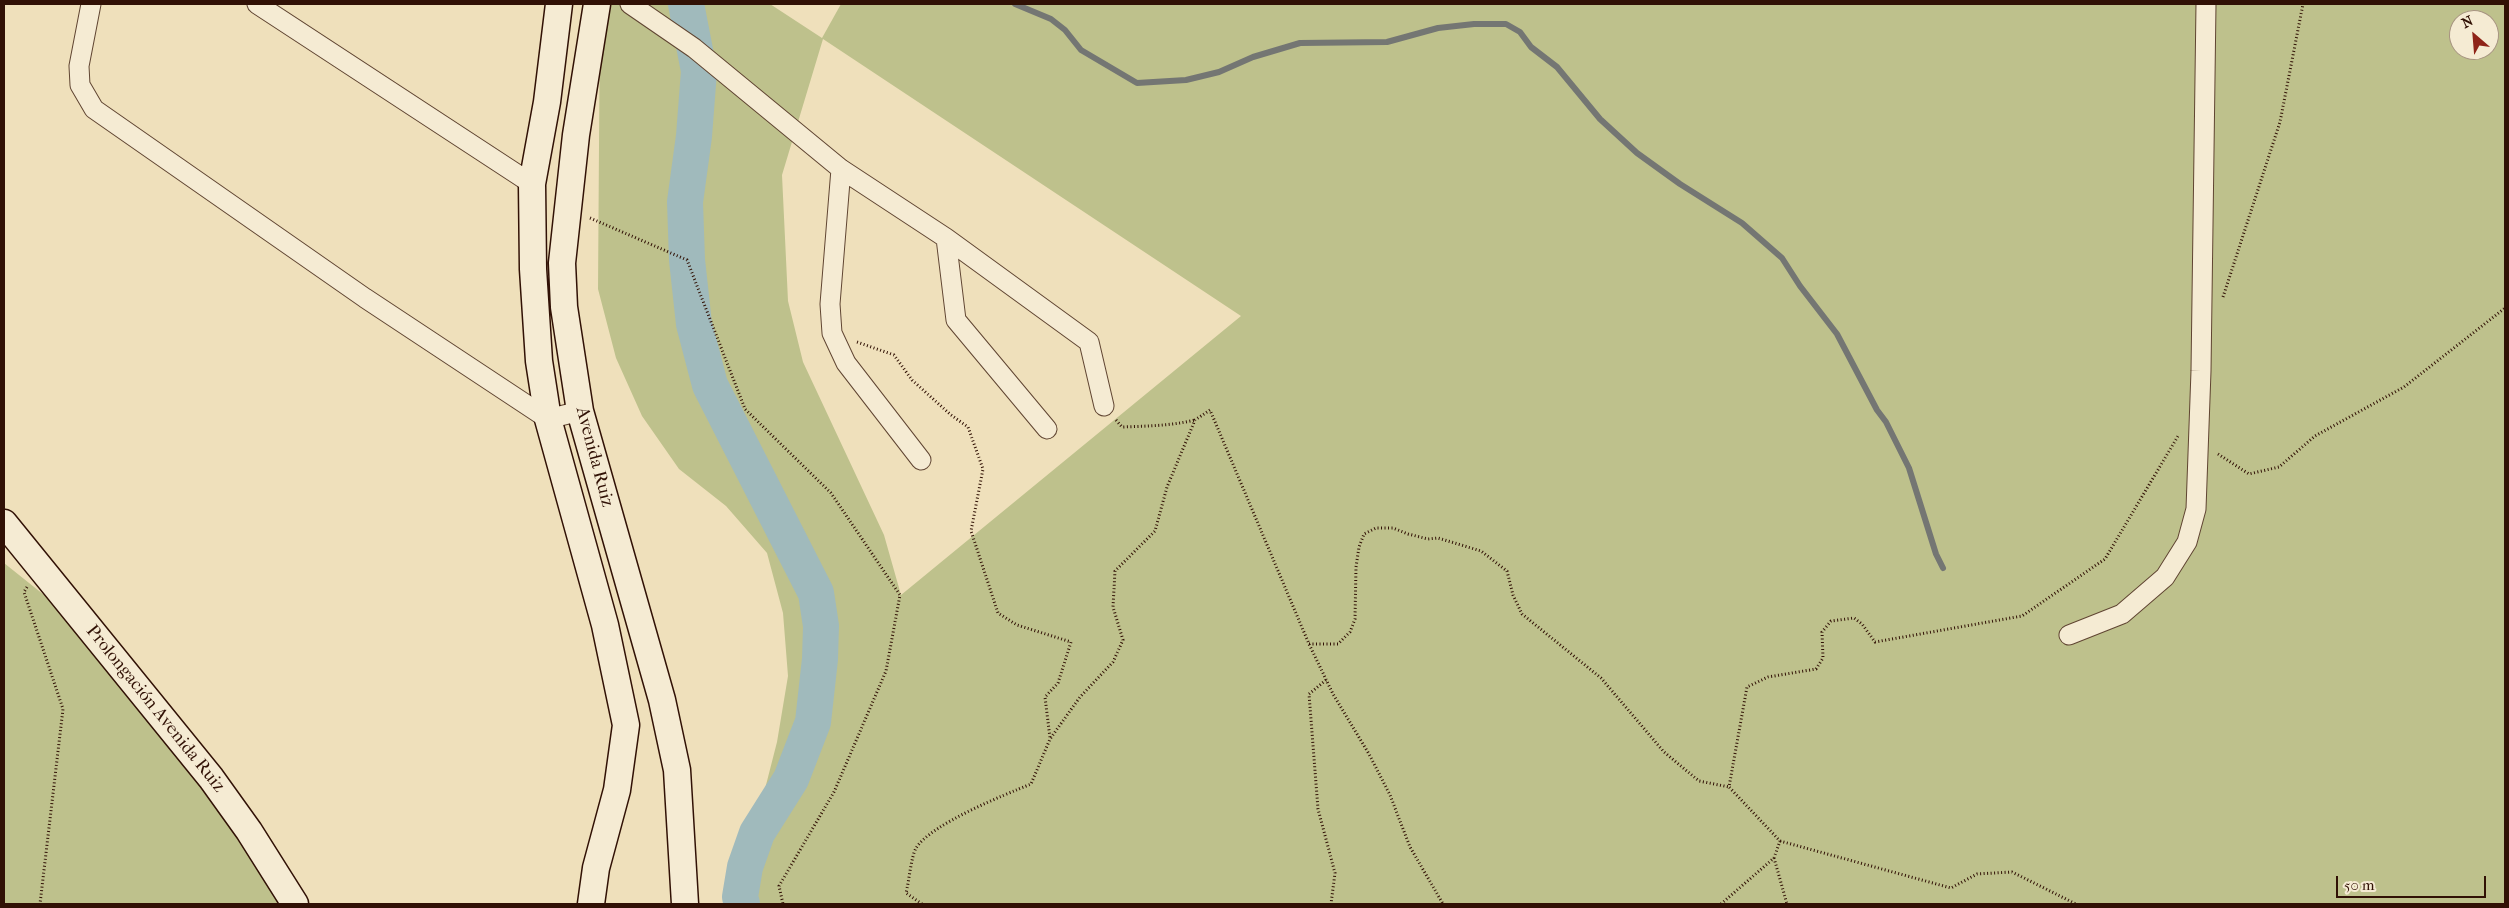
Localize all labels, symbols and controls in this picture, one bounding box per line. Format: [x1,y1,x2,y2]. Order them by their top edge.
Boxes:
north arrow [2449,10,2499,60]
text: N [2459,12,2476,32]
street label: Avenida Ruiz [570,405,618,509]
street label: Prolongación Avenida Ruiz [81,621,229,797]
scale bar [2339,866,2489,898]
text: 50 m [2344,876,2374,894]

